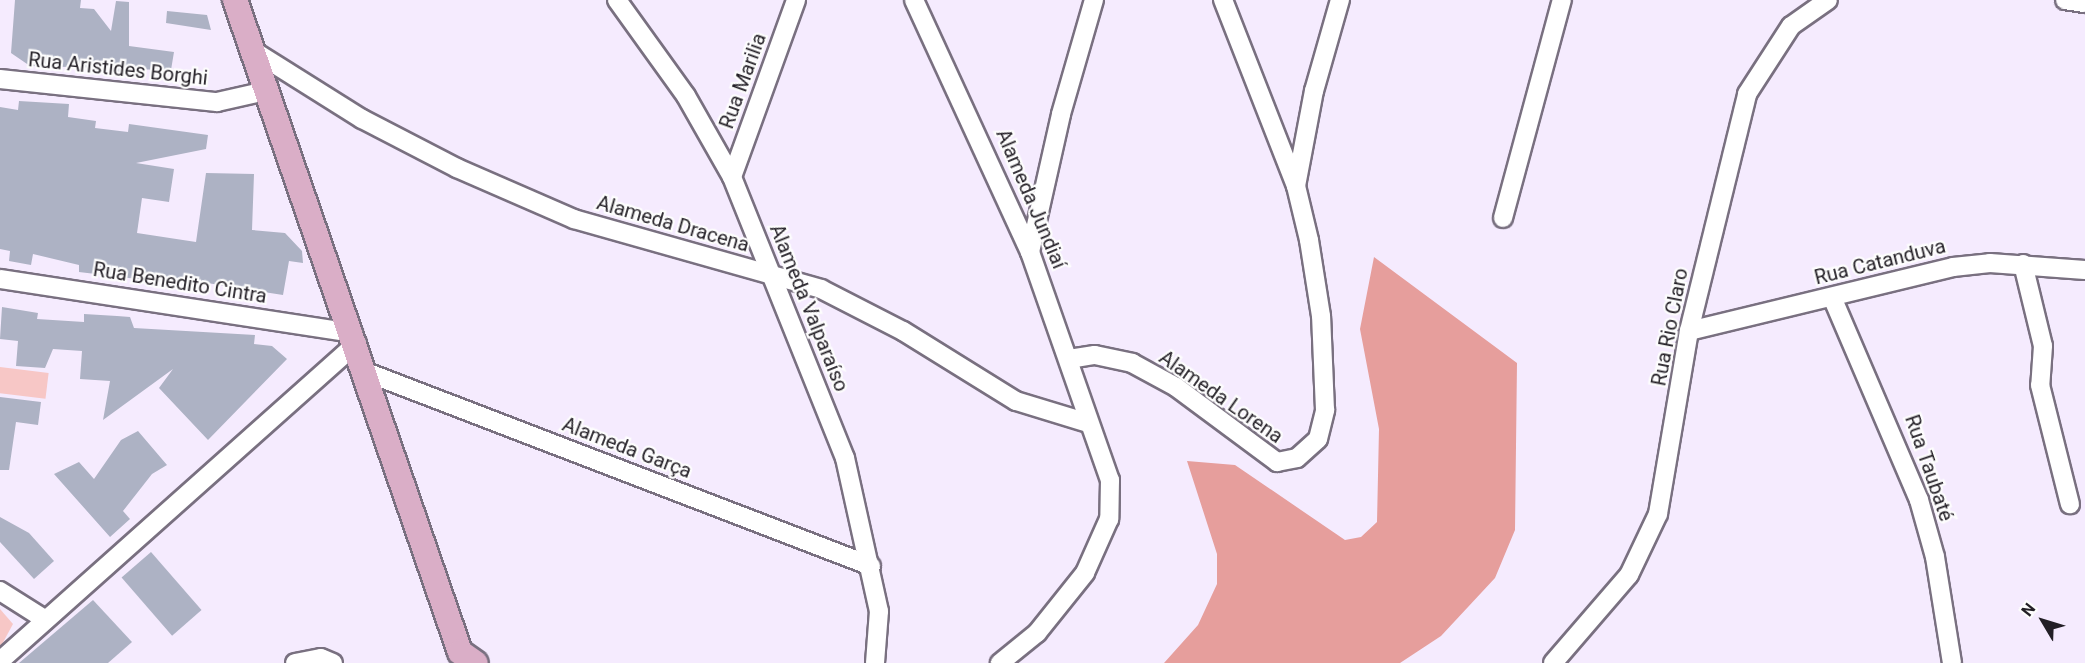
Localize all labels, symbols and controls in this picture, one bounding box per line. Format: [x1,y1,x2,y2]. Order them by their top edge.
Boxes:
street label: Rua Marilia [715,30,771,132]
street label: Rua Aristides Borghi [27,48,209,90]
street label: Alameda Jundiaí [991,126,1071,272]
street label: Alameda Dracena [594,191,752,257]
street label: Alameda Valparaíso [765,221,853,395]
street label: Rua Catanduva [1812,234,1948,290]
street label: Rua Benedito Cintra [91,257,269,309]
street label: Rua Rio Claro [1647,266,1693,388]
street label: Alameda Lorena [1155,345,1287,449]
street label: Alameda Garça [559,412,695,484]
street label: Rua Taubaté [1900,412,1958,524]
north arrow [2013,591,2073,651]
text: N [2017,599,2039,620]

